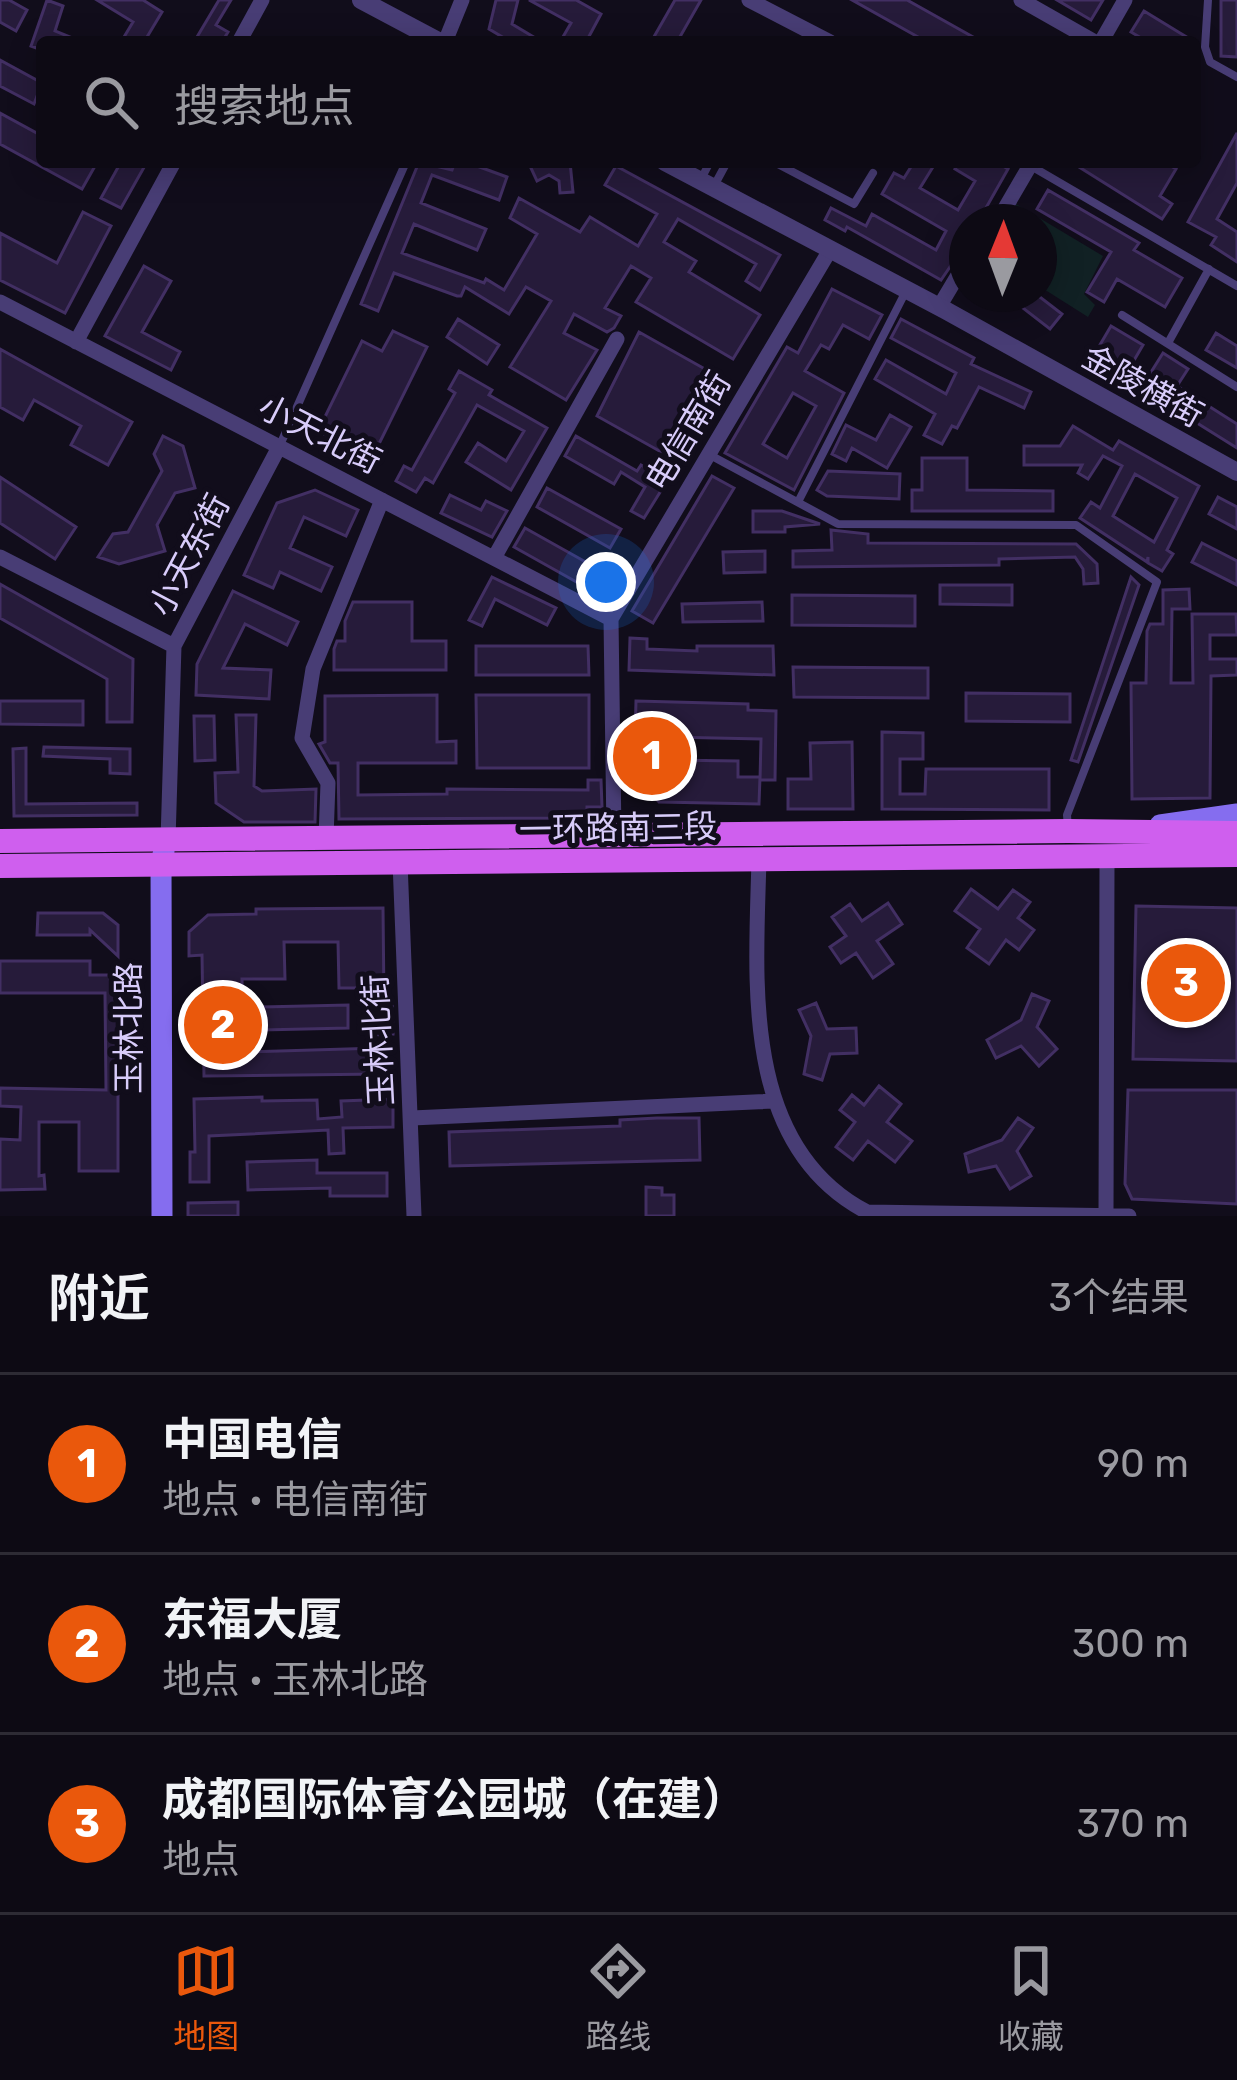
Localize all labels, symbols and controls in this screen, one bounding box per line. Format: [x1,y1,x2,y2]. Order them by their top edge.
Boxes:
search box [36,36,1201,168]
icon: search [78,69,144,135]
text: 搜索地点 [174,80,354,133]
north arrow [949,204,1057,312]
street label: 金陵横街 [1076,337,1210,435]
street label: 电信南街 [637,364,739,498]
street label: 小天北街 [252,387,388,481]
street label: 小天东街 [141,488,237,622]
your location [576,552,636,612]
pin: 1 [613,711,691,801]
street label: 一环路南三段 [519,807,717,849]
pin: 3 [1147,938,1225,1028]
street label: 玉林北路 [109,962,148,1094]
street label: 玉林北街 [355,973,401,1107]
pin: 2 [184,980,262,1070]
text: 附近 [48,1268,150,1329]
text: 3个结果 [1049,1275,1189,1321]
text: 中国电信 [162,1413,342,1466]
text: 1 [77,1441,97,1487]
text: 90 m [1097,1441,1189,1487]
text: 地点 · 电信南街 [162,1477,428,1523]
text: 东福大厦 [162,1593,342,1646]
text: 2 [74,1621,100,1667]
text: 300 m [1072,1621,1189,1667]
text: 地点 · 玉林北路 [162,1657,428,1703]
text: 成都国际体育公园城（在建） [162,1773,747,1826]
text: 3 [74,1801,100,1847]
text: 370 m [1077,1801,1189,1847]
text: 地点 [162,1837,240,1883]
tab: 地图 [173,1938,239,2058]
tab: 路线 [585,1938,651,2058]
tab: 收藏 [998,1938,1064,2058]

